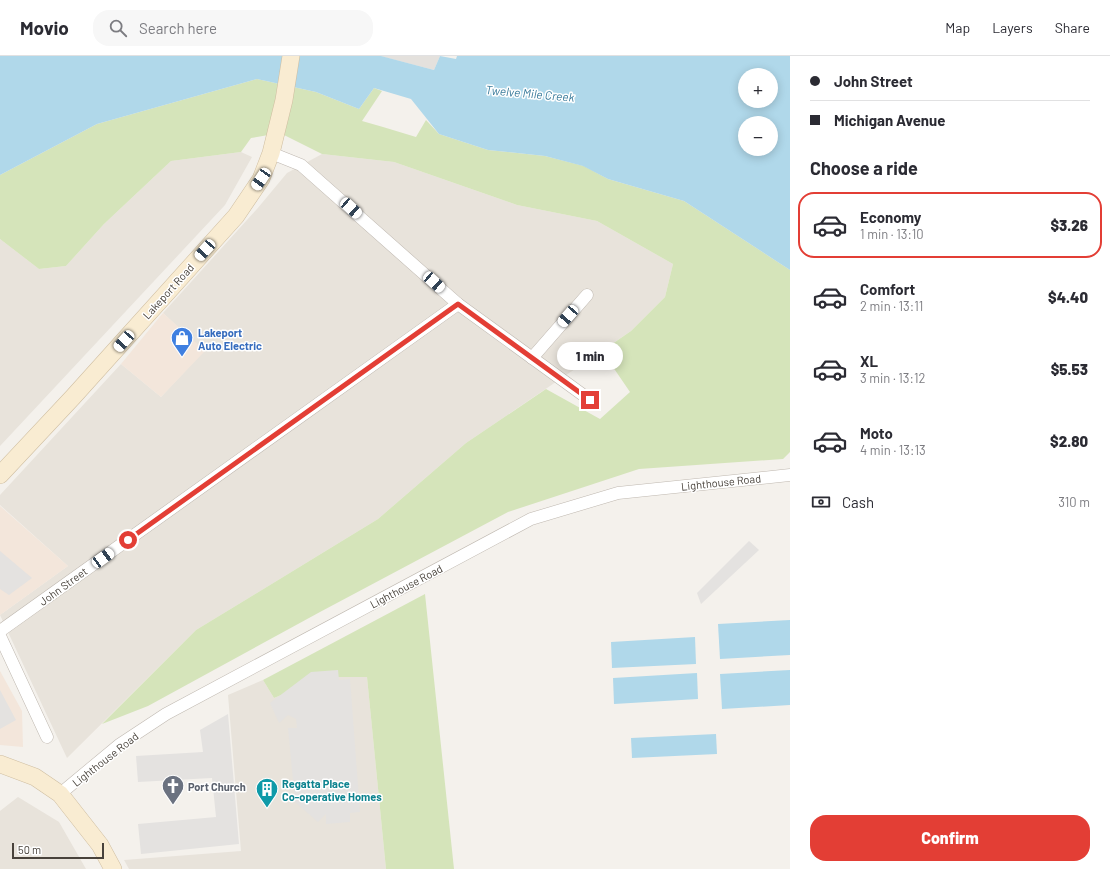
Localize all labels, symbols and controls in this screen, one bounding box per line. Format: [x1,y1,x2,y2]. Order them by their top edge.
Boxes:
search box [93,10,373,46]
text: Movio [20,16,69,39]
icon: search [107,17,129,39]
text: Search here [139,19,217,37]
text: Map [945,19,970,36]
text: Layers [992,19,1033,36]
text: Share [1055,19,1090,36]
map controls [738,68,778,156]
button: + [738,68,778,108]
text: John Street [834,72,913,90]
water label: Twelve Mile Creek [485,82,575,104]
text: Michigan Avenue [834,111,945,129]
button: − [738,116,778,156]
text: Choose a ride [810,157,918,179]
car [249,166,273,192]
car [338,196,364,220]
icon: car [812,207,848,243]
text: Economy [860,208,921,226]
text: $3.26 [1050,216,1088,234]
text: 1 min · 13:10 [860,226,924,242]
car [193,237,217,263]
street label: Lakeport Road [140,261,196,321]
car [421,270,447,294]
icon: car [812,279,848,315]
text: Comfort [860,280,915,298]
text: $4.40 [1048,288,1088,306]
text: 2 min · 13:11 [860,298,923,314]
car [556,303,580,329]
shop icon: Lakeport Auto Electric [169,325,195,358]
place label: Lakeport Auto Electric [198,326,262,352]
car [112,328,136,354]
callout: 1 min [557,342,623,370]
text: 1 min [576,348,604,364]
icon: car [812,351,848,387]
text: XL [860,352,878,370]
text: $5.53 [1051,360,1088,378]
text: 3 min · 13:12 [860,370,925,386]
route end [581,391,599,409]
icon: car [812,423,848,459]
text: Moto [860,424,893,442]
text: $2.80 [1050,432,1088,450]
text: 4 min · 13:13 [860,442,926,458]
street label: Lighthouse Road [680,471,762,493]
icon: cash [810,491,832,513]
text: Cash [842,493,874,511]
text: 310 m [1058,494,1090,510]
route start [119,531,137,549]
car [90,546,116,570]
street label: Lighthouse Road [367,561,445,611]
street label: John Street [36,564,90,608]
street label: Lighthouse Road [69,729,141,789]
church icon: Port Church [160,773,186,806]
building icon: Regatta Place Co-operative Homes [254,776,280,809]
place label: Regatta Place Co-operative Homes [282,777,382,803]
place label: Port Church [188,780,246,793]
button: Confirm [810,815,1090,861]
scale bar [12,841,104,860]
text: 50 m [18,843,41,856]

